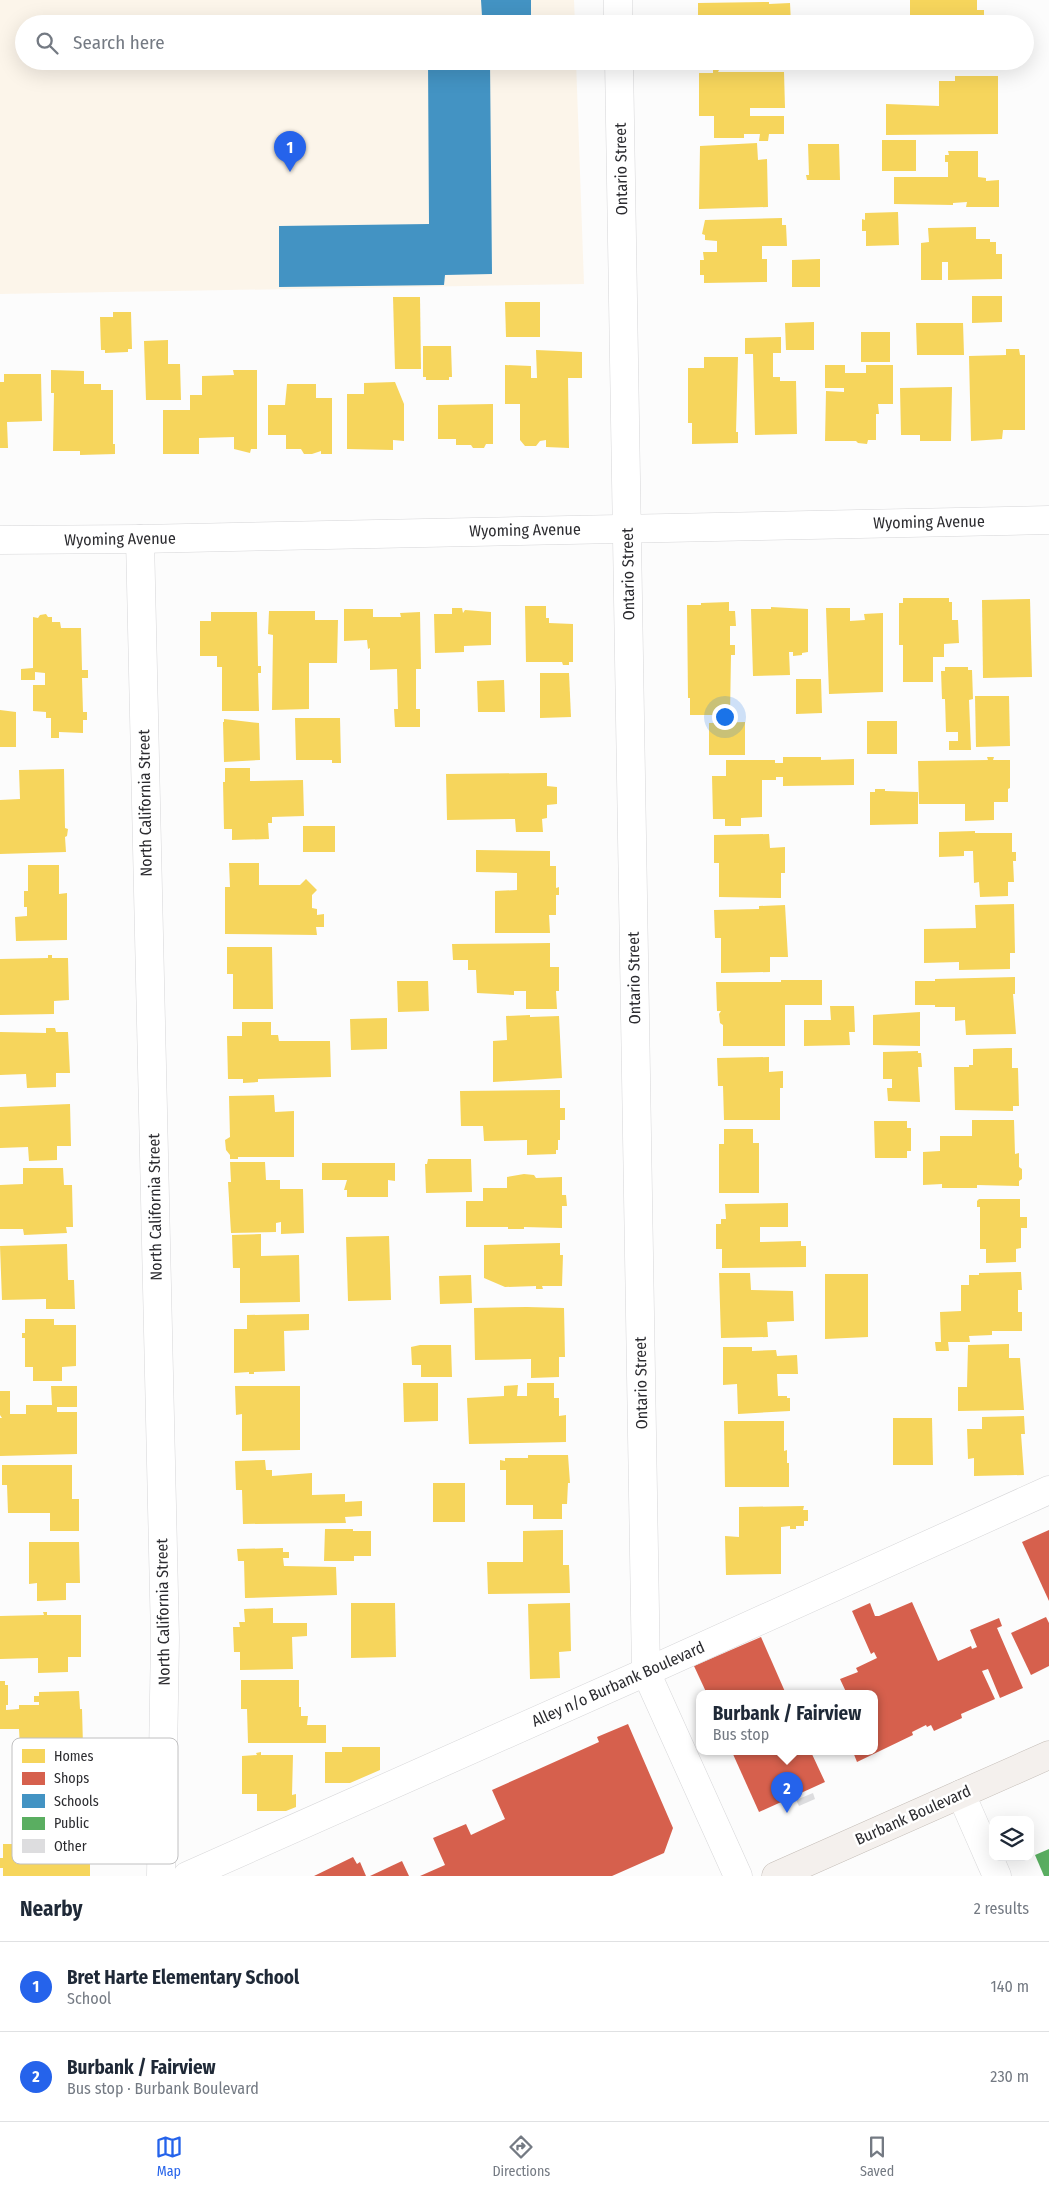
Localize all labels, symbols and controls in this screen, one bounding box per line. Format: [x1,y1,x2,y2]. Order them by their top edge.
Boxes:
search box [15,15,1034,70]
icon: search [33,29,61,57]
text: Search here [73,31,165,54]
street label: Ontario Street [611,122,631,215]
pin: 1 [274,131,306,172]
street label: Wyoming Avenue [873,512,985,532]
street label: Wyoming Avenue [469,520,581,540]
street label: Ontario Street [618,527,638,620]
street label: Wyoming Avenue [64,529,176,549]
your location [712,704,738,730]
street label: North California Street [134,728,156,877]
street label: Ontario Street [624,931,644,1024]
street label: North California Street [144,1132,166,1281]
street label: Ontario Street [631,1336,651,1429]
street label: North California Street [152,1537,174,1686]
street label: Alley n/o Burbank Boulevard [529,1637,707,1731]
popup [696,1690,878,1755]
text: Burbank / Fairview [713,1702,861,1725]
text: Bus stop [713,1725,769,1744]
legend [12,1738,178,1864]
text: Homes [54,1748,94,1765]
text: Shops [54,1770,89,1787]
pin: 2 [771,1772,803,1813]
street label: Burbank Boulevard [852,1781,974,1849]
text: Schools [54,1793,99,1810]
text: Public [54,1815,89,1832]
map controls [989,1816,1034,1861]
button: layers [989,1816,1034,1861]
text: Other [54,1838,87,1855]
text: Nearby [20,1896,82,1922]
text: 2 results [974,1899,1029,1918]
text: Bret Harte Elementary School [67,1966,299,1989]
text: 1 [33,1977,39,1996]
text: 140 m [991,1977,1029,1996]
text: School [67,1989,111,2008]
text: Burbank / Fairview [67,2056,216,2079]
text: 2 [32,2067,40,2086]
text: 230 m [990,2067,1029,2086]
text: Bus stop · Burbank Boulevard [67,2079,259,2098]
tab: Map [155,2133,183,2180]
tab: Directions [492,2133,550,2180]
tab: Saved [860,2133,894,2180]

